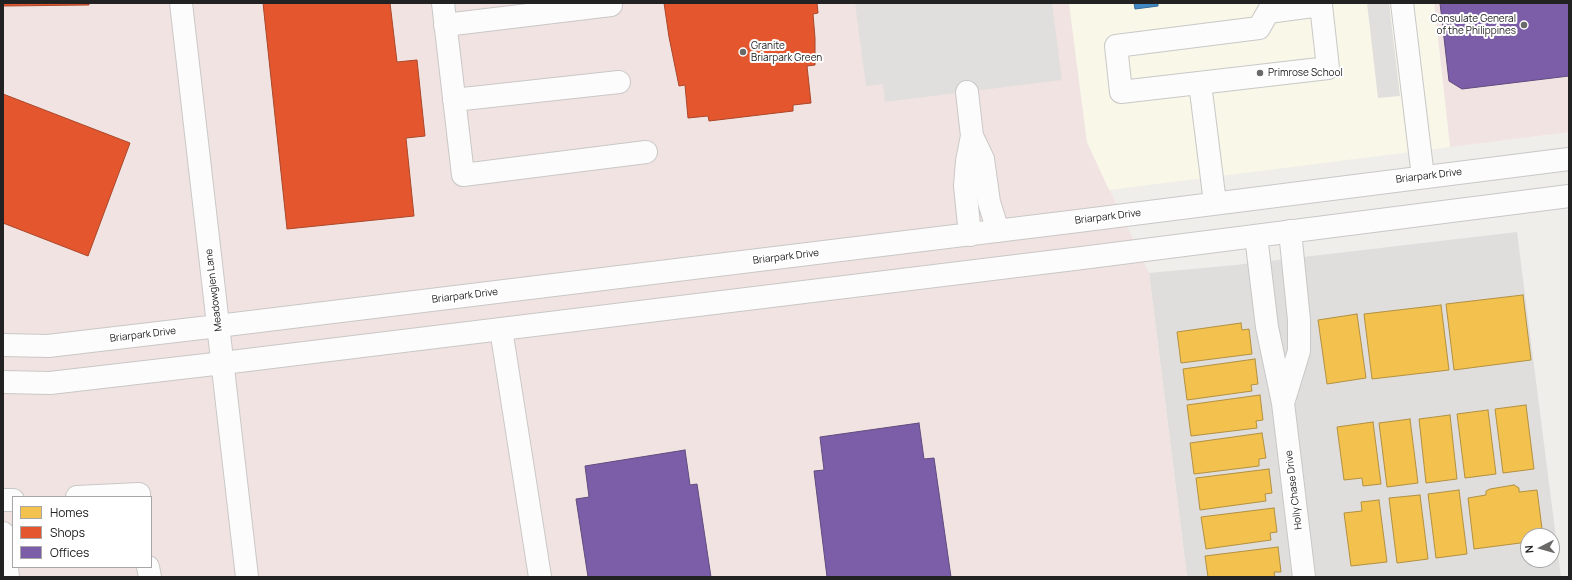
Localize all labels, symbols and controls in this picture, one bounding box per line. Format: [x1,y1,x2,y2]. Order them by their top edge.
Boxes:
place label: Consulate General of the Philippines [1430,13,1516,36]
marker: Consulate General of the Philippines [1519,20,1529,30]
place label: Granite Briarpark Green [751,40,822,64]
marker: Granite Briarpark Green [738,47,748,57]
place label: Primrose School [1268,67,1343,79]
marker: Primrose School [1255,68,1265,78]
street label: Briarpark Drive [1395,166,1463,186]
street label: Briarpark Drive [1074,207,1142,227]
street label: Briarpark Drive [752,247,820,267]
street label: Meadowglen Lane [203,248,225,332]
street label: Briarpark Drive [431,286,499,306]
street label: Briarpark Drive [109,325,177,345]
street label: Holly Chase Drive [1283,450,1305,530]
legend [12,496,152,568]
text: Homes [50,504,89,521]
text: Shops [50,524,85,541]
north arrow [1520,528,1560,568]
text: Offices [50,544,89,561]
text: N [1521,544,1536,554]

